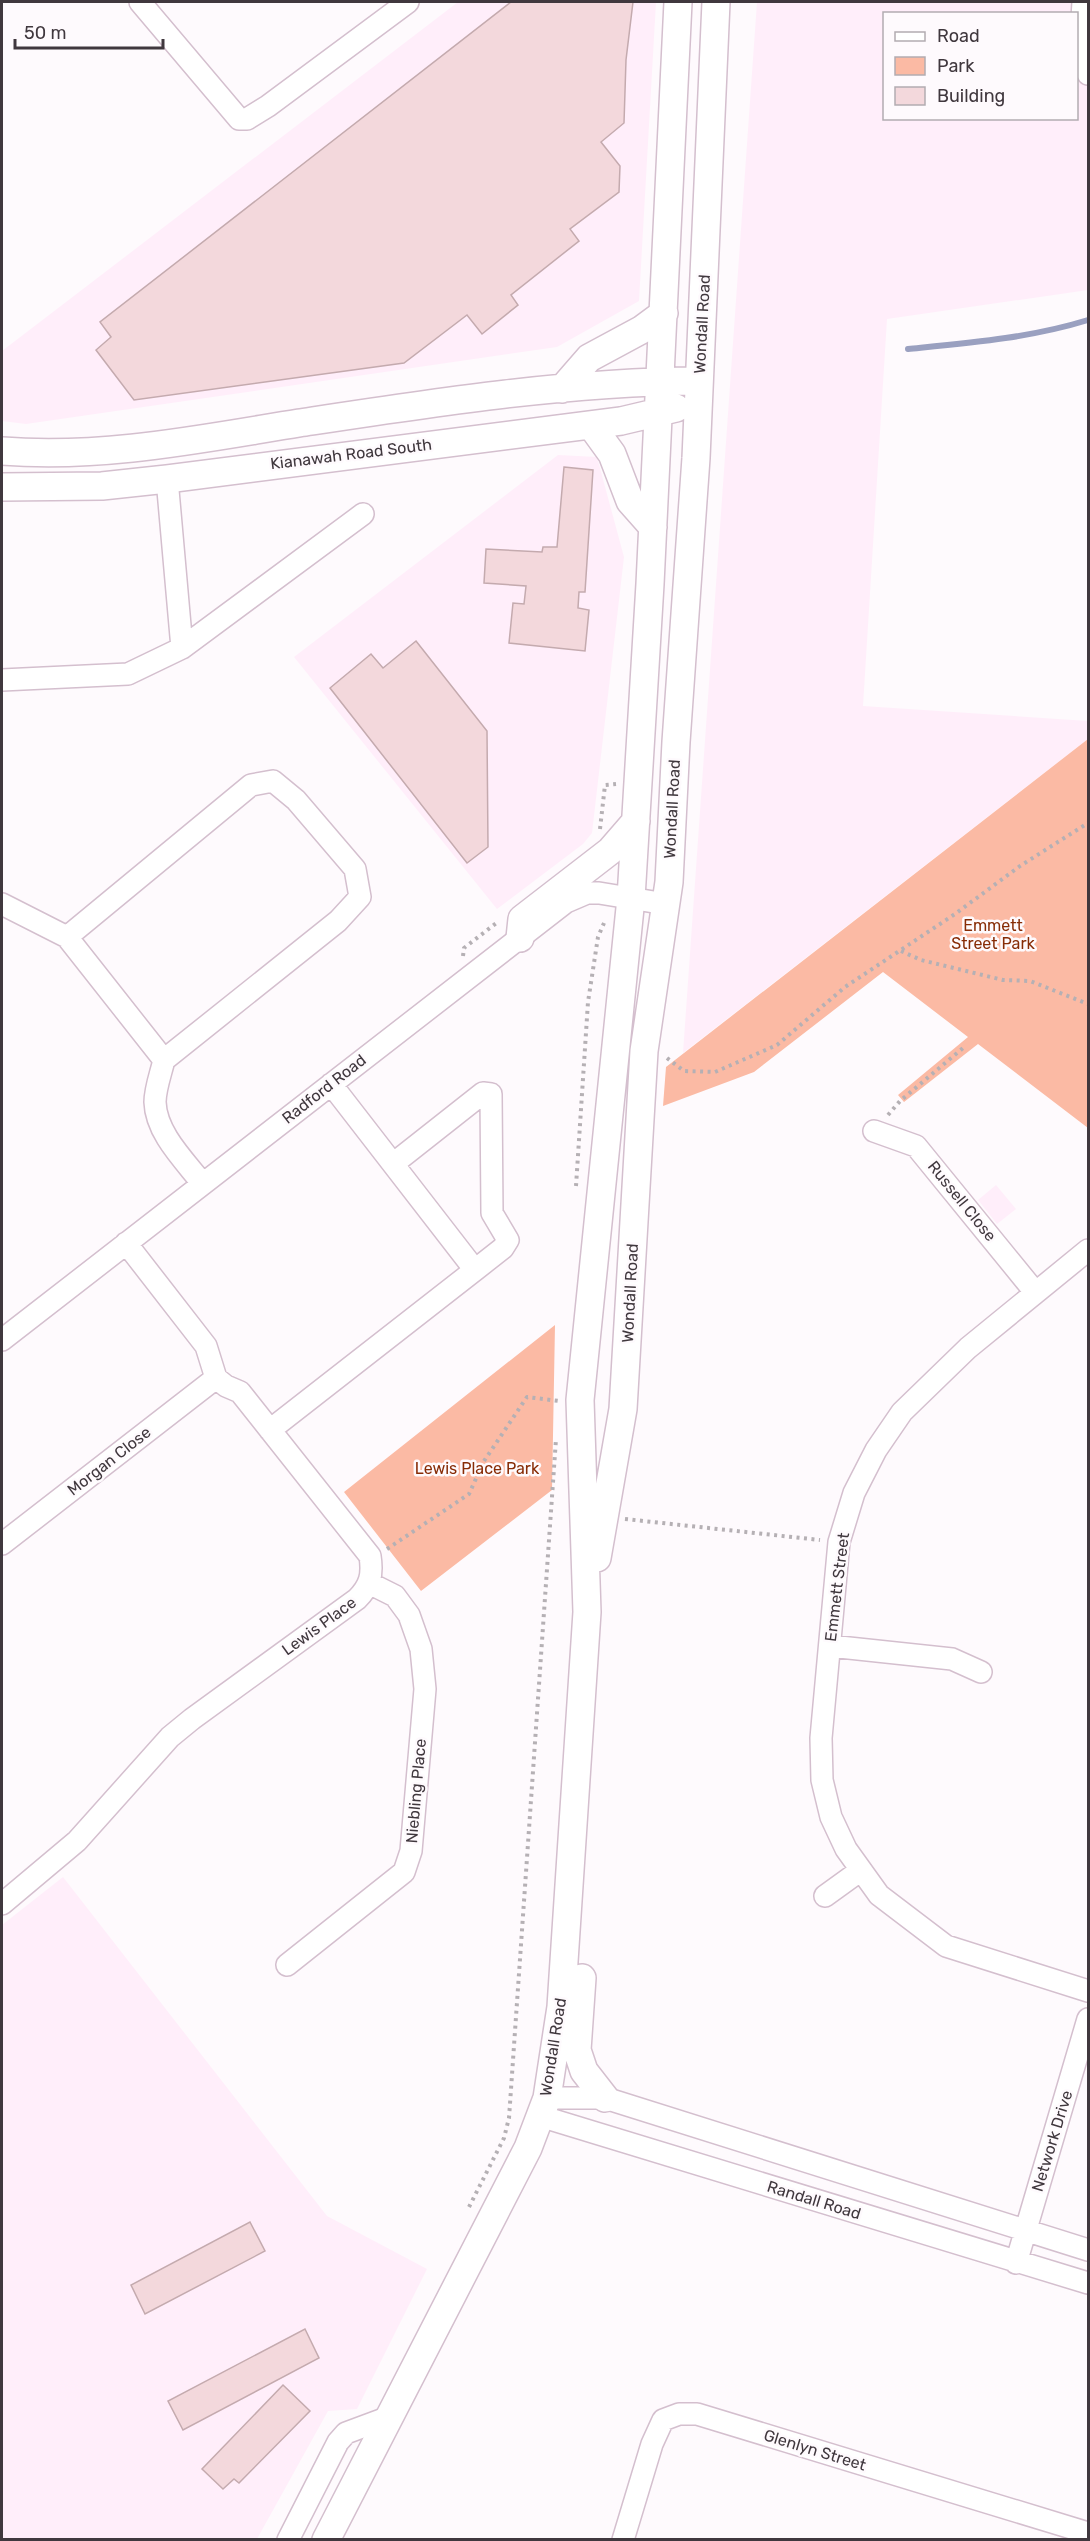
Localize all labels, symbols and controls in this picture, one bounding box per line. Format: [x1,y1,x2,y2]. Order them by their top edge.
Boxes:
scale bar [15,12,164,50]
legend [883,12,1078,120]
text: 50 m [24,22,67,44]
text: Road [937,25,980,47]
text: Park [937,55,975,77]
text: Building [937,85,1005,107]
street label: Wondall Road [690,274,714,374]
street label: Kianawah Road South [269,435,433,473]
street label: Wondall Road [660,759,684,859]
park label: Emmett Street Park [951,916,1035,953]
street label: Radford Road [278,1050,370,1128]
street label: Russell Close [924,1157,1000,1245]
street label: Wondall Road [618,1243,642,1343]
street label: Morgan Close [63,1423,155,1499]
park label: Lewis Place Park [415,1459,540,1478]
street label: Emmett Street [821,1531,853,1643]
street label: Lewis Place [278,1593,360,1659]
street label: Niebling Place [402,1738,430,1844]
street label: Wondall Road [536,1996,570,2098]
street label: Network Drive [1028,2088,1076,2194]
street label: Randall Road [765,2177,863,2223]
street label: Glenlyn Street [762,2425,868,2475]

